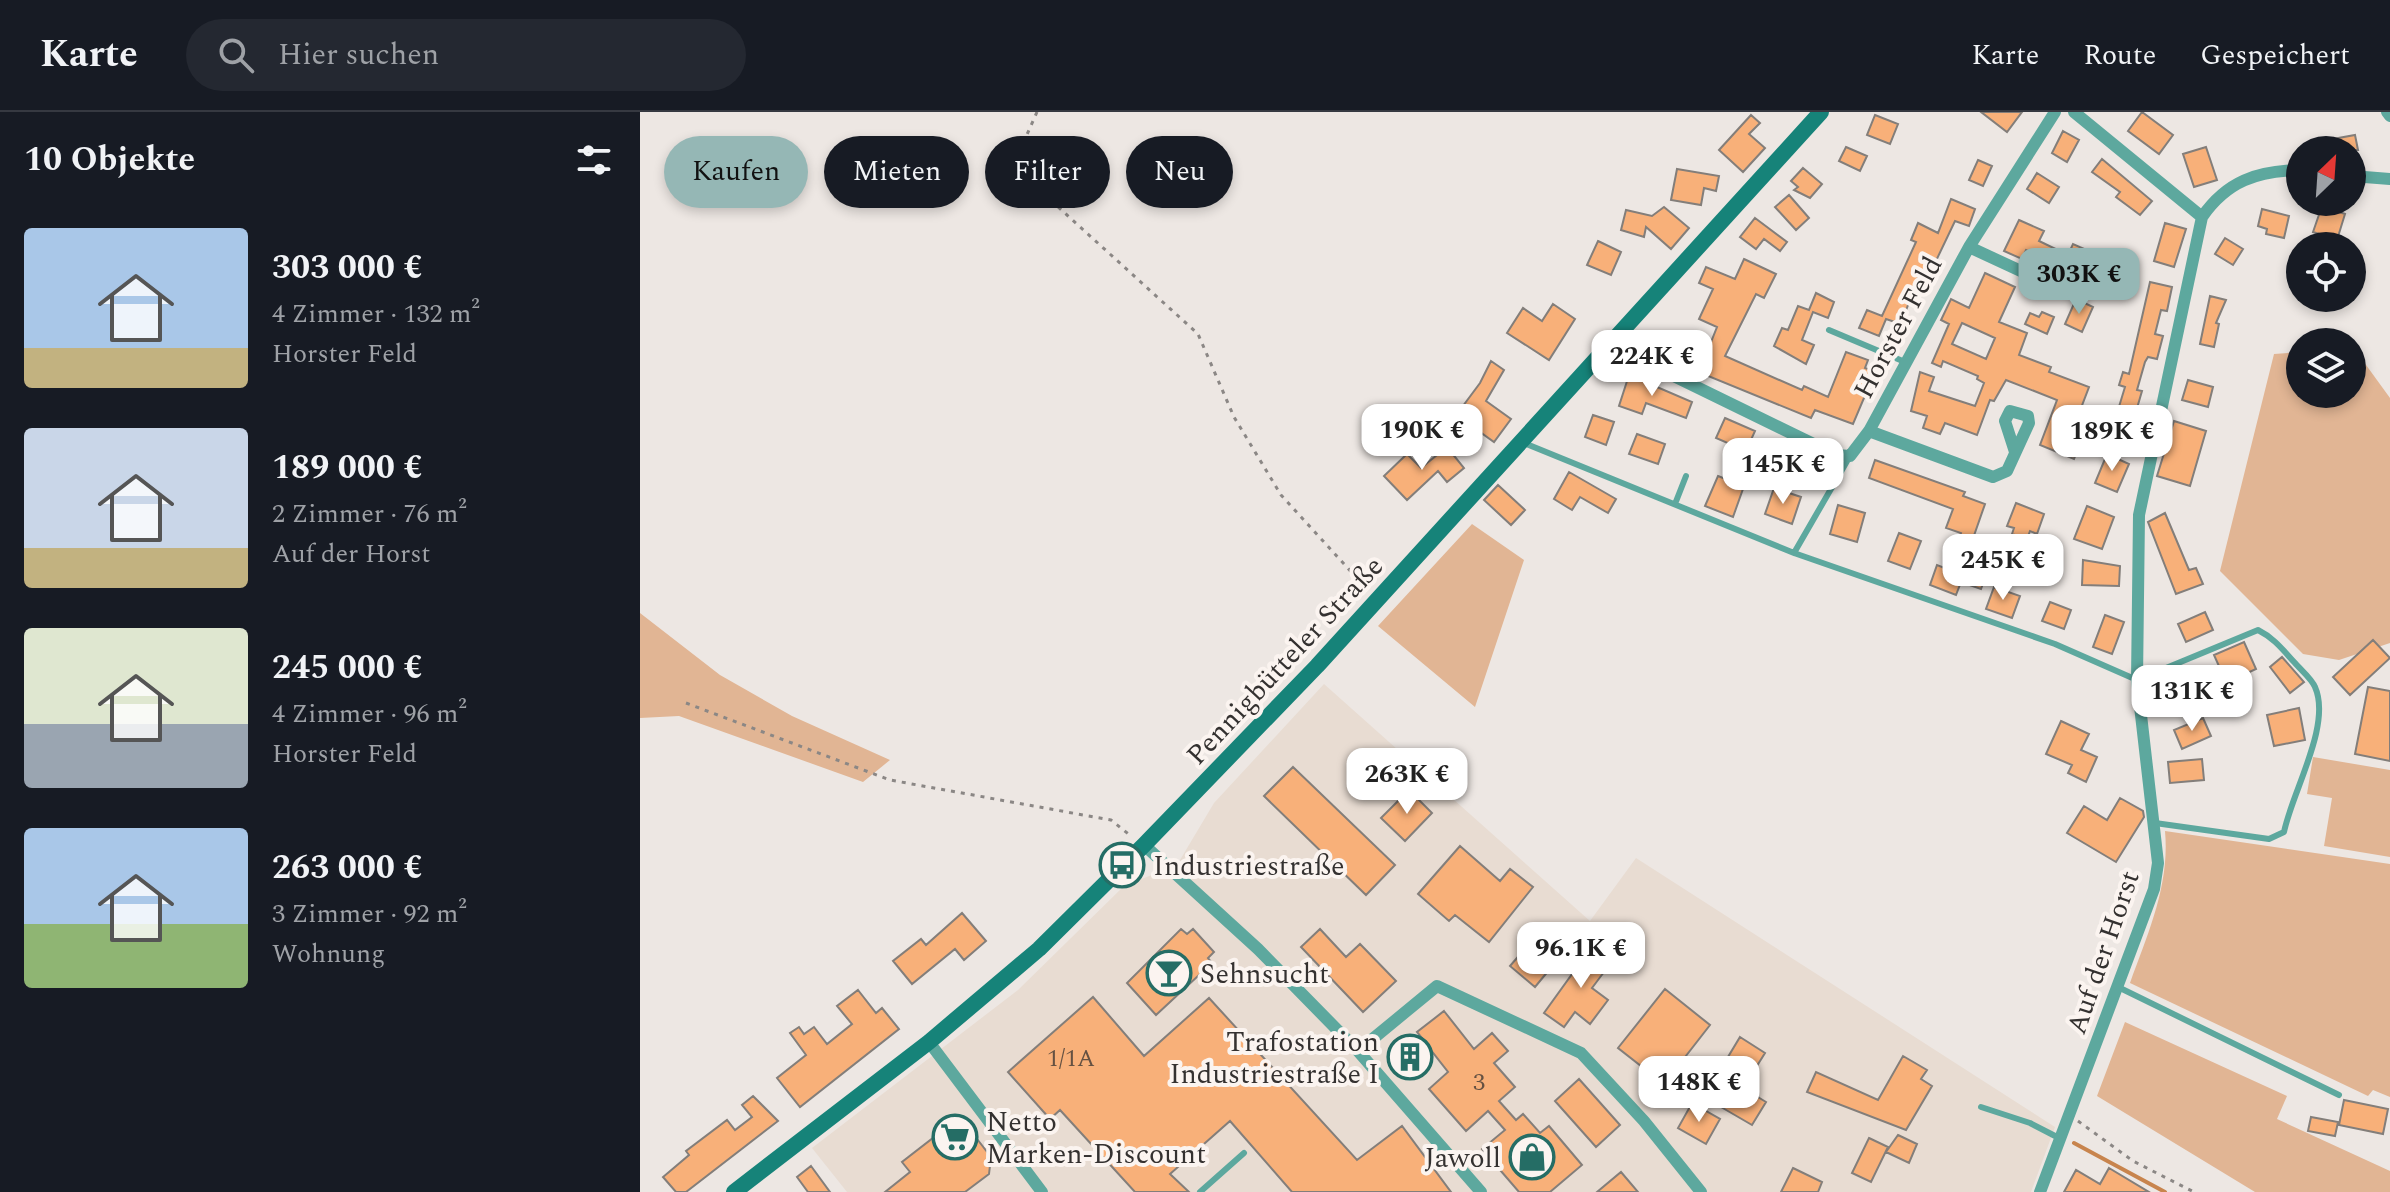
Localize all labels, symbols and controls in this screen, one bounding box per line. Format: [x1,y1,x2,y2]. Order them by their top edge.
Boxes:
search box [186,19,746,91]
text: Karte [40,26,138,84]
text: Hier suchen [278,32,439,78]
icon: search [214,33,258,77]
text: Karte [1972,34,2039,77]
text: Route [2083,34,2156,77]
text: Gespeichert [2200,34,2350,77]
text: 10 Objekte [24,134,195,186]
chip: Kaufen [664,136,808,208]
chip: Mieten [824,136,969,208]
chip: Filter [985,136,1110,208]
chip: Neu [1126,136,1233,208]
north arrow [2286,136,2366,216]
map controls [2286,136,2366,408]
icon: filters [572,138,616,182]
button: locate [2286,232,2366,312]
text: 303 000 € [272,242,423,294]
pin: 303K € [2014,248,2144,316]
street label: Horster Feld [1843,249,1954,407]
text: 303K € [2037,254,2121,294]
icon: home [88,260,184,356]
text: 4 Zimmer · 132 m² [272,294,480,334]
button: layers [2286,328,2366,408]
pin: 224K € [1587,330,1717,398]
text: Horster Feld [272,334,417,374]
text: 224K € [1610,336,1694,376]
pin: 190K € [1357,404,1487,472]
pin: 189K € [2047,405,2177,473]
text: 190K € [1380,410,1464,450]
text: 189K € [2070,411,2154,451]
pin: 145K € [1718,438,1848,506]
text: 189 000 € [272,442,423,494]
text: 145K € [1741,444,1825,484]
icon: home [88,460,184,556]
text: 2 Zimmer · 76 m² [272,494,467,534]
text: Auf der Horst [272,534,431,574]
pin: 245K € [1938,534,2068,602]
text: 245K € [1961,540,2045,580]
street label: Pennigbütteler Straße [1176,547,1394,775]
text: 245 000 € [272,642,423,694]
icon: home [88,660,184,756]
pin: 131K € [2127,665,2257,733]
text: 131K € [2150,671,2234,711]
text: 4 Zimmer · 96 m² [272,694,467,734]
text: Horster Feld [272,734,417,774]
pin: 263K € [1342,748,1472,816]
text: 263K € [1365,754,1449,794]
bus stop icon: Industriestraße [1098,841,1146,889]
text: 263 000 € [272,842,423,894]
place label: Industriestraße [1153,845,1345,888]
icon: home [88,860,184,956]
street label: Auf der Horst [2055,865,2152,1040]
text: 3 Zimmer · 92 m² [272,894,467,934]
pin: 96.1K € [1507,922,1655,990]
text: 96.1K € [1535,928,1627,968]
text: Wohnung [272,934,385,974]
bar icon: Sehnsucht [1145,949,1193,997]
place label: Sehnsucht [1200,953,1329,996]
place label: Trafostation Industriestraße I [1170,1021,1379,1096]
building icon: Trafostation Industriestraße I [1386,1033,1434,1081]
house number: 1/1A [1047,1041,1095,1077]
pin: 148K € [1634,1056,1764,1124]
text: 148K € [1657,1062,1741,1102]
house number: 3 [1473,1065,1485,1101]
place label: Netto Marken-Discount [986,1101,1206,1176]
supermarket icon: Netto Marken-Discount [931,1113,979,1161]
shop icon: Jawoll [1508,1133,1556,1181]
place label: Jawoll [1425,1137,1501,1180]

